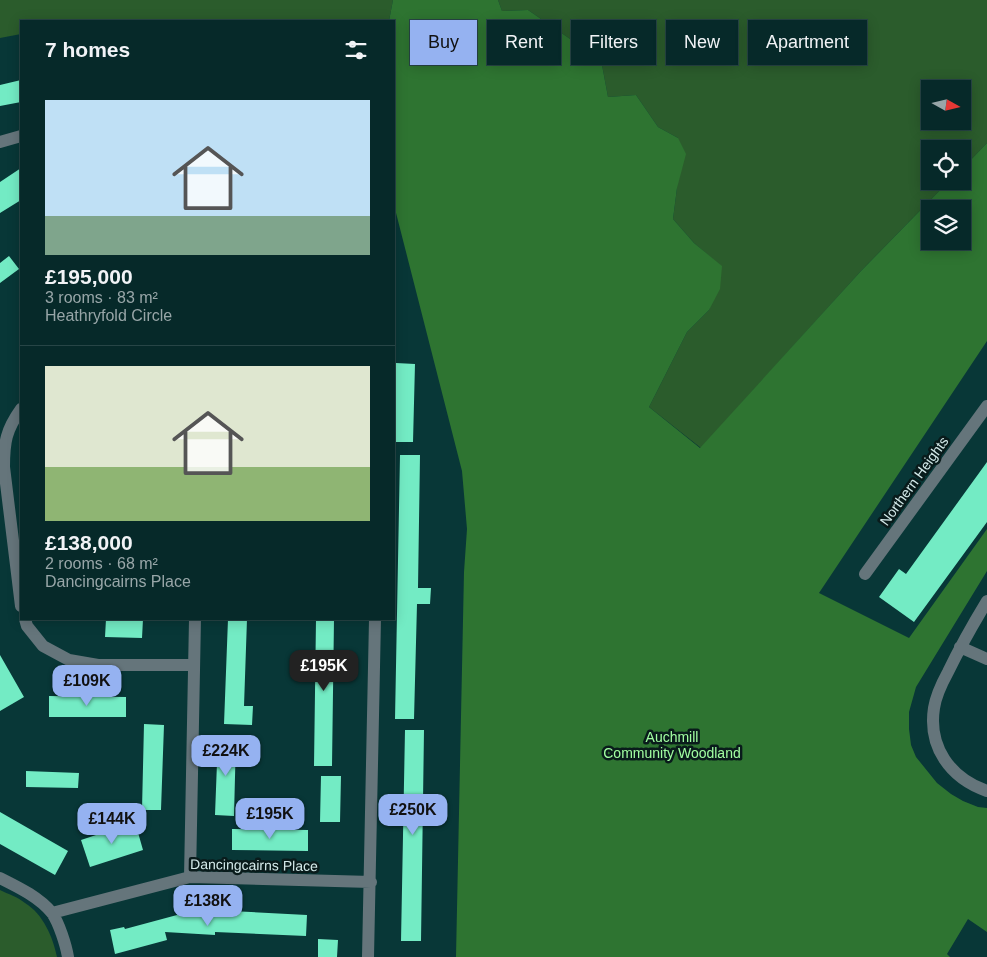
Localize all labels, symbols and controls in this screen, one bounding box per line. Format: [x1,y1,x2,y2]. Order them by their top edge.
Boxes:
chip: Buy [410,20,477,65]
chip: Rent [487,20,561,65]
chip: Filters [571,20,656,65]
chip: New [666,20,738,65]
chip: Apartment [748,20,867,65]
icon: filters [342,36,370,64]
text: 7 homes [45,38,130,61]
north arrow [921,80,971,130]
map controls [921,80,971,250]
icon: home [163,133,253,223]
button: locate [921,140,971,190]
button: layers [921,200,971,250]
text: £195,000 [45,265,133,288]
text: 3 rooms · 83 m² [45,289,158,306]
text: Heathryfold Circle [45,307,172,324]
icon: home [163,398,253,488]
street label: Northern Heights [876,433,952,529]
text: £138,000 [45,531,133,554]
text: 2 rooms · 68 m² [45,555,158,572]
text: Dancingcairns Place [45,573,191,590]
pin: £195K [289,650,359,692]
text: £195K [300,657,348,674]
pin: £109K [52,664,122,707]
text: £109K [63,672,111,689]
park label: Auchmill Community Woodland [603,729,741,761]
pin: £224K [191,734,261,777]
text: £224K [202,742,250,759]
pin: £250K [378,794,448,836]
pin: £195K [235,798,305,840]
text: £250K [389,801,437,818]
pin: £144K [77,802,147,845]
text: £195K [246,805,294,822]
text: £144K [88,810,136,827]
street label: Dancingcairns Place [190,856,318,874]
pin: £138K [173,884,243,927]
text: £138K [184,892,232,909]

